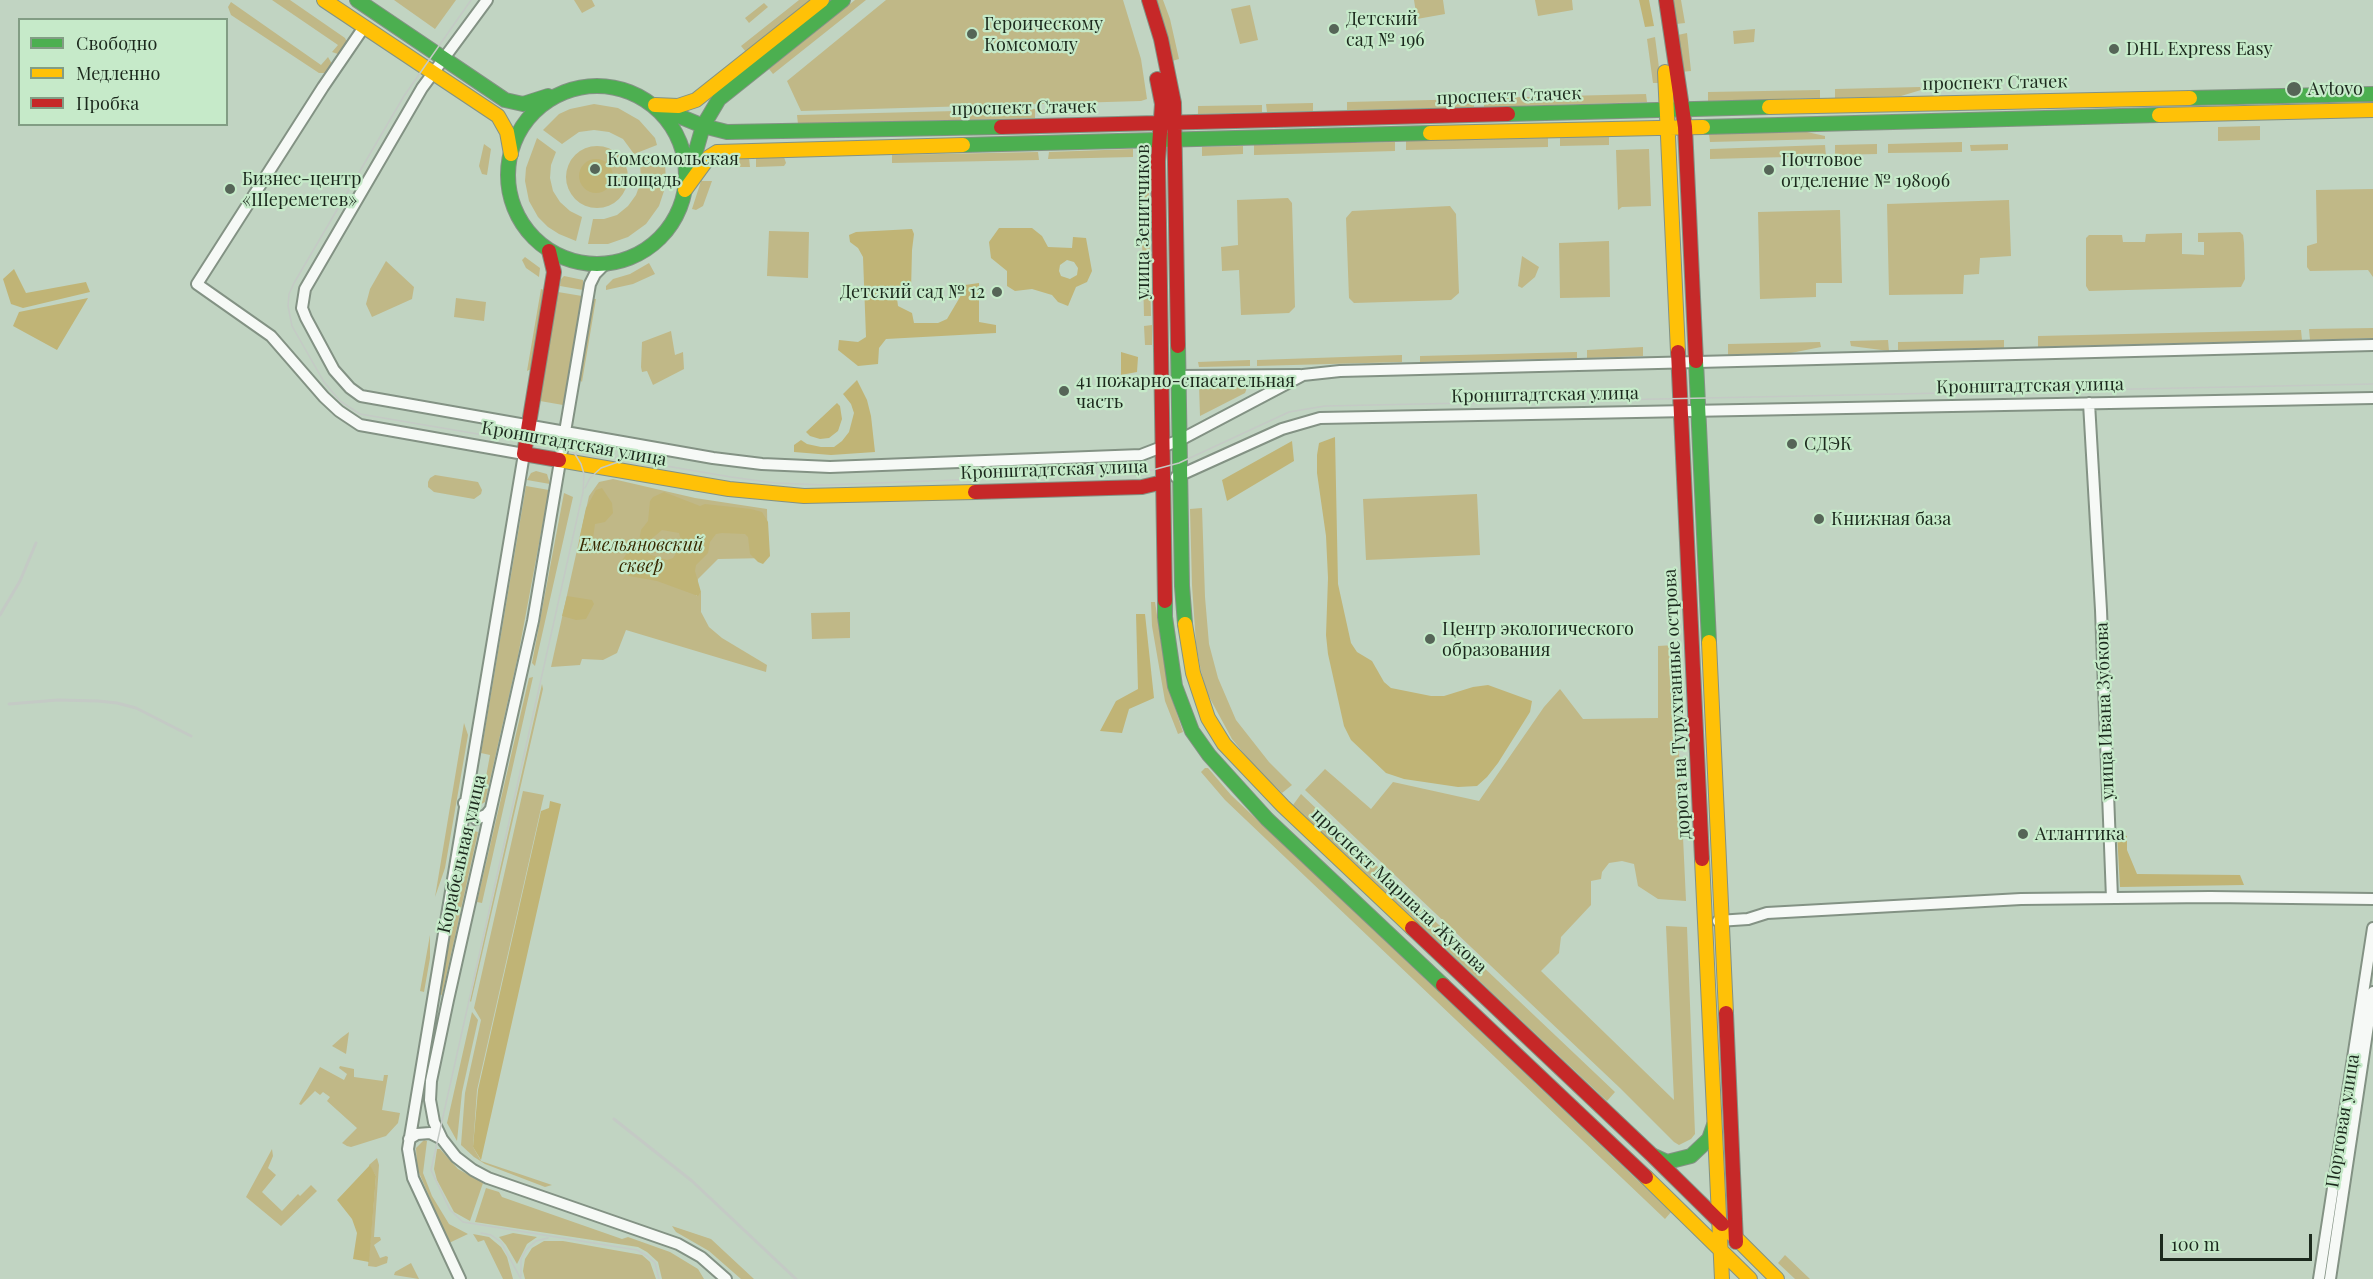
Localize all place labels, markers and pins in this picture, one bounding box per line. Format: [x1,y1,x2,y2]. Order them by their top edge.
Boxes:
place label: Детский сад № 196 [1346,8,1425,50]
place label: Героическому Комсомолу [984,13,1103,56]
marker: Детский сад № 196 [1327,22,1341,36]
marker: Героическому Комсомолу [965,27,979,41]
place label: DHL Express Easy [2126,38,2273,60]
marker: DHL Express Easy [2107,42,2121,56]
place label: Avtovo [2308,78,2363,100]
marker: Avtovo [2285,80,2303,98]
place label: Комсомольская площадь [607,148,739,190]
place label: Почтовое отделение № 198096 [1781,149,1950,192]
marker: Комсомольская площадь [588,162,602,176]
marker: Почтовое отделение № 198096 [1762,163,1776,177]
place label: Бизнес-центр «Шереметев» [242,168,361,210]
marker: Бизнес-центр «Шереметев» [223,182,237,196]
place label: Детский сад № 12 [840,281,985,303]
marker: Детский сад № 12 [990,285,1004,299]
place label: 41 пожарно-спасательная часть [1076,370,1295,412]
marker: 41 пожарно-спасательная часть [1057,384,1071,398]
place label: СДЭК [1804,433,1852,455]
marker: СДЭК [1785,437,1799,451]
place label: Книжная база [1831,508,1951,530]
marker: Книжная база [1812,512,1826,526]
place label: Центр экологического образования [1442,618,1634,660]
marker: Центр экологического образования [1423,632,1437,646]
place label: Атлантика [2035,823,2125,845]
marker: Атлантика [2016,827,2030,841]

